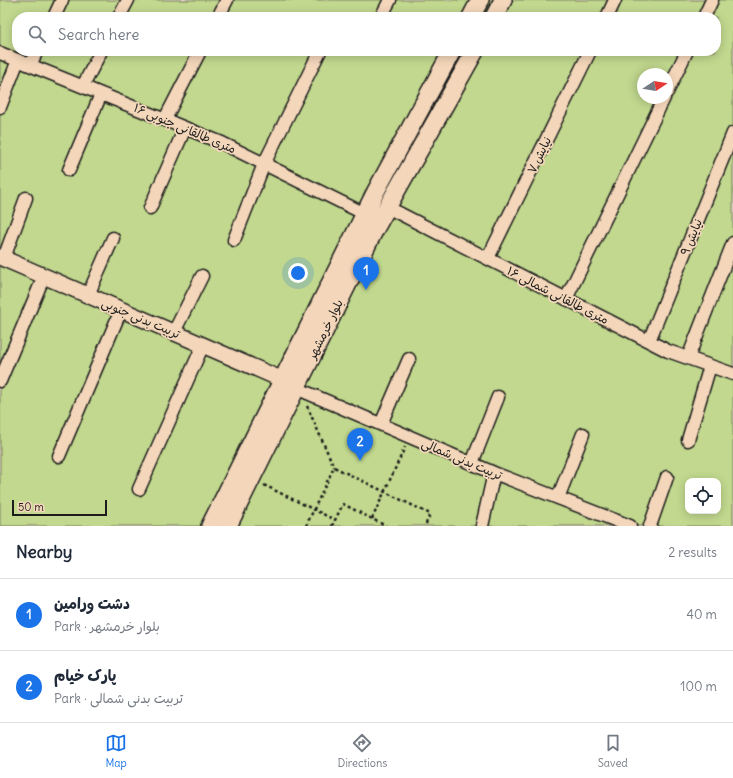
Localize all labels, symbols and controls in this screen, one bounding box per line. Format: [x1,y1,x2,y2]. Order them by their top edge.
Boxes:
search box [12,12,721,56]
icon: search [26,23,48,45]
text: Search here [58,25,139,44]
north arrow [637,68,673,104]
street label: ۱۶ متری طالقانی جنوبی [131,100,239,157]
street label: نیایش ۷ [524,134,554,176]
street label: نیایش ۹ [677,217,705,257]
pin: 1 [353,257,379,290]
your location [288,263,308,283]
street label: ۱۶ متری طالقانی شمالی [504,263,611,328]
street label: تربیت بدنی جنوبی [99,295,183,342]
street label: بلوار خرمشهر [304,297,347,363]
pin: 2 [347,428,373,461]
street label: تربیت بدنی شمالی [419,435,505,484]
map controls [685,478,721,514]
button: locate [685,478,721,514]
scale bar [12,498,107,517]
text: 50 m [18,500,44,514]
text: Nearby [16,541,72,563]
text: 2 results [668,544,717,561]
text: دشت ورامین [54,594,130,613]
text: 1 [26,606,32,623]
text: 40 m [686,606,717,623]
text: Park · بلوار خرمشهر [54,618,160,635]
text: پارک خیام [54,666,116,685]
text: 2 [25,678,33,695]
text: 100 m [680,678,717,695]
text: Park · تربیت بدنی شمالی [54,690,183,707]
tab: Map [105,732,127,770]
tab: Directions [338,732,387,770]
tab: Saved [598,732,628,770]

